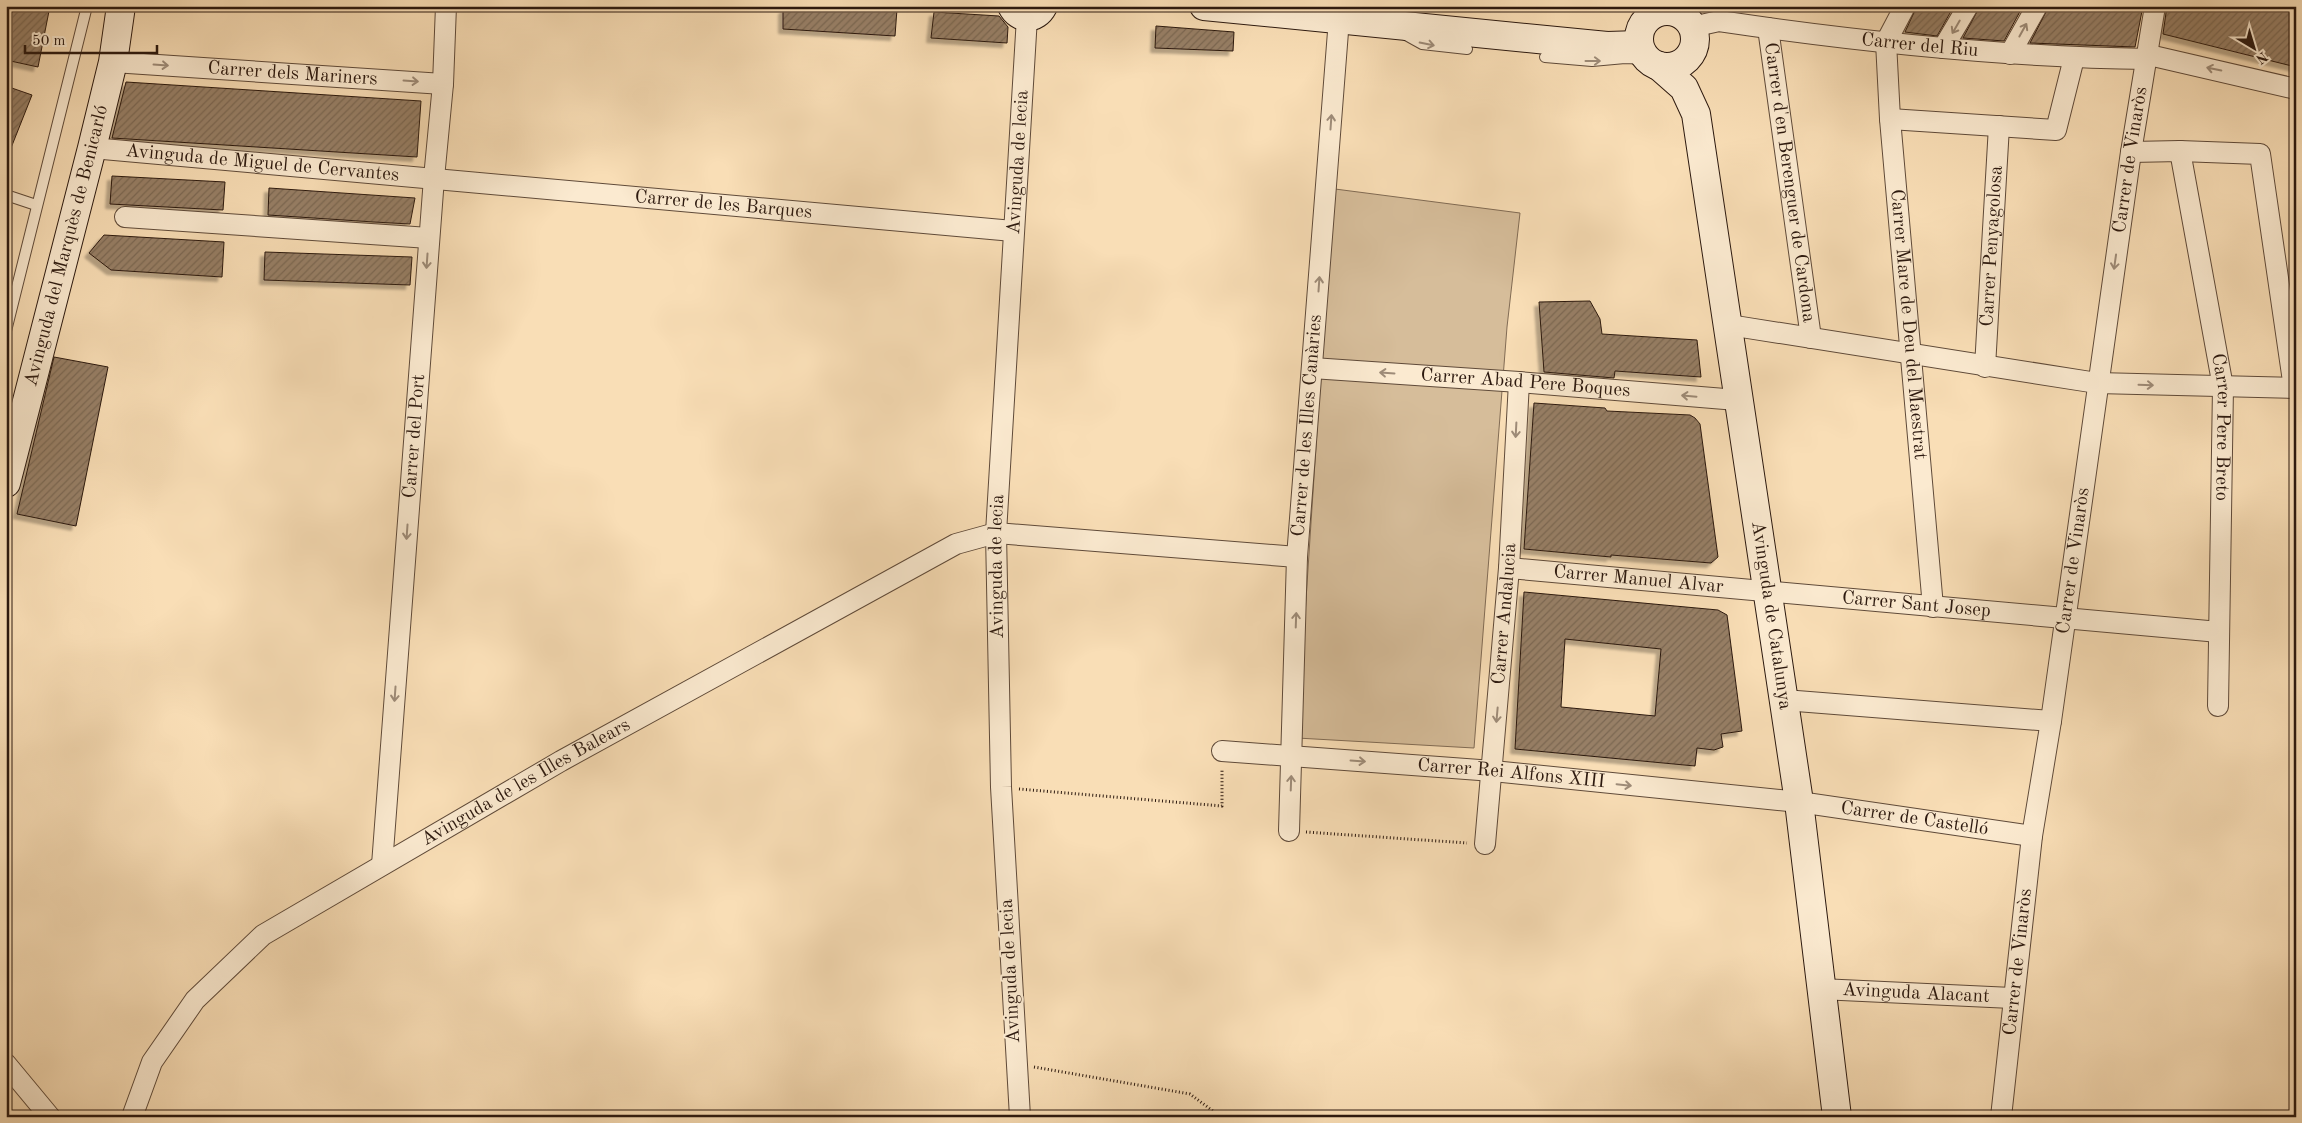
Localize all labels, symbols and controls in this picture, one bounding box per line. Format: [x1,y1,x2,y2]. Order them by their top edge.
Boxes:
one-way arrow [1950,20,1960,34]
scale bar [25,22,158,54]
north arrow [2230,22,2280,72]
one-way arrow [2018,23,2028,38]
street label: Carrer del Riu [1860,30,1979,60]
text: 50 m [32,34,66,49]
one-way arrow [1418,40,1434,49]
street label: Carrer d'en Berenguer de Cardona [1761,41,1818,324]
text: N [2253,49,2270,66]
one-way arrow [1585,56,1601,66]
street label: Carrer dels Mariners [207,59,378,89]
one-way arrow [153,60,169,69]
one-way arrow [2207,64,2223,73]
one-way arrow [403,77,419,86]
street label: Carrer de Vinaròs [2110,85,2151,234]
street label: Avinguda de lecia [1004,89,1032,235]
street label: Avinguda del Marquès de Benicarló [22,103,112,388]
one-way arrow [1327,114,1336,130]
street label: Avinguda de Miguel de Cervantes [125,142,400,185]
street label: Carrer Penyagolosa [1978,165,2006,327]
street label: Carrer de les Barques [634,187,813,222]
street label: Carrer Mare de Deu del Maestrat [1887,188,1929,461]
one-way arrow [423,253,432,269]
one-way arrow [2110,253,2120,269]
one-way arrow [1314,276,1323,292]
street label: Carrer de les Illes Canàries [1289,314,1325,537]
street label: Carrer Pere Breto [2208,352,2233,501]
street label: Carrer Abad Pere Boques [1420,366,1631,401]
one-way arrow [1379,369,1395,378]
street label: Carrer del Port [400,373,429,499]
one-way arrow [2138,380,2154,389]
one-way arrow [1681,391,1697,401]
one-way arrow [1512,422,1521,438]
street label: Carrer de Vinaròs [2054,486,2093,635]
street label: Avinguda de lecia [986,493,1008,639]
street label: Avinguda de Catalunya [1748,520,1795,712]
one-way arrow [402,524,411,540]
street label: Carrer Andalucia [1489,542,1520,685]
street label: Carrer Manuel Alvar [1553,563,1725,597]
street label: Carrer Sant Josep [1841,589,1992,621]
one-way arrow [1291,612,1300,628]
one-way arrow [390,686,399,702]
one-way arrow [1493,706,1502,722]
street label: Avinguda de les Illes Balears [418,715,634,850]
street label: Carrer Rei Alfons XIII [1417,756,1606,792]
one-way arrow [1350,757,1366,766]
one-way arrow [1286,775,1296,791]
one-way arrow [1616,780,1632,789]
street label: Carrer de Castelló [1839,799,1990,839]
street label: Carrer de Vinaròs [2001,887,2036,1036]
street label: Avinguda de lecia [998,898,1024,1044]
street label: Avinguda Alacant [1842,981,1990,1006]

